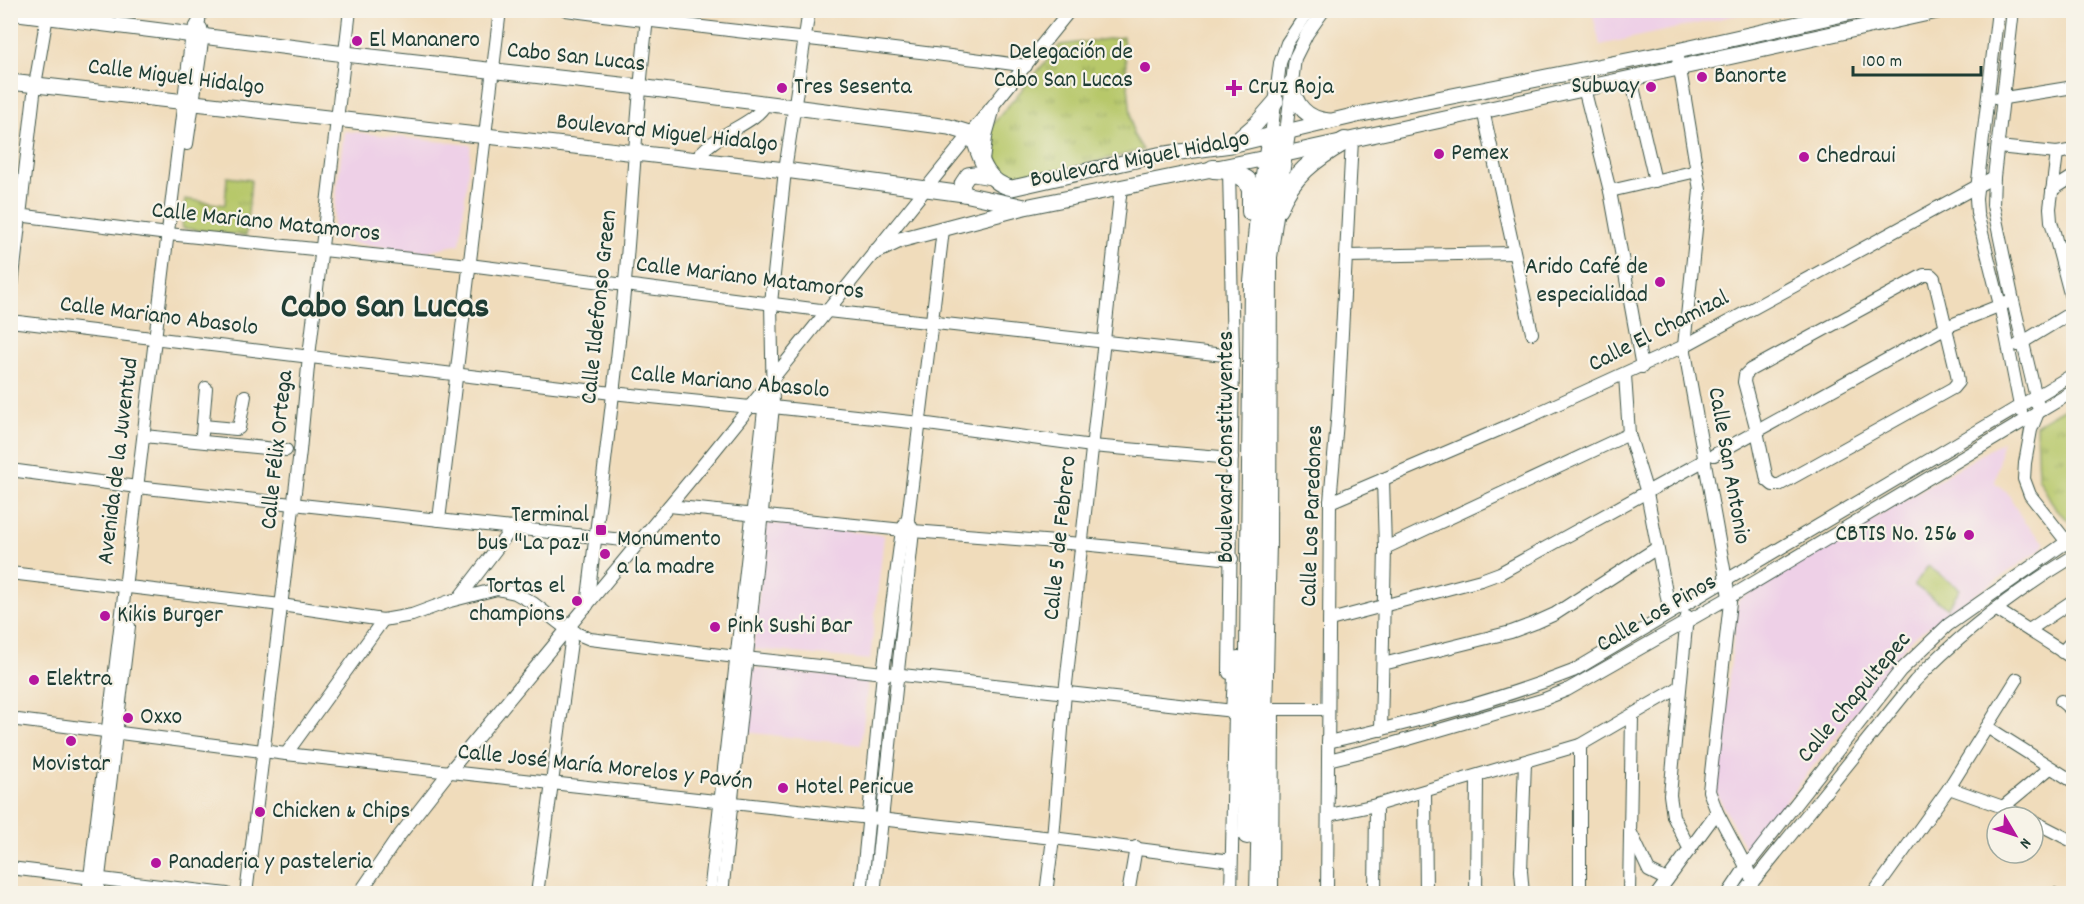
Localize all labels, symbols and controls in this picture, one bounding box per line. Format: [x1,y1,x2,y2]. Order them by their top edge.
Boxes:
place label: El Mananero [369,24,480,58]
marker: El Mananero [350,34,364,48]
street label: Cabo San Lucas [505,34,647,82]
place label: Delegación de Cabo San Lucas [994,36,1133,98]
scale bar [1853,39,1980,77]
street label: Calle Miguel Hidalgo [86,50,266,106]
text: 100 m [1862,50,1902,75]
marker: Delegación de Cabo San Lucas [1138,60,1152,74]
place label: Banorte [1714,60,1787,94]
place label: Subway [1571,70,1640,104]
marker: Banorte [1695,70,1709,84]
place label: Tres Sesenta [794,71,912,105]
place label: Cruz Roja [1248,71,1334,105]
marker: Cruz Roja [1225,79,1243,97]
marker: Subway [1644,80,1658,94]
marker: Tres Sesenta [775,81,789,95]
street label: Boulevard Miguel Hidalgo [554,105,780,163]
street label: Boulevard Miguel Hidalgo [1027,122,1253,198]
place label: Pemex [1451,137,1509,171]
place label: Chedraui [1816,140,1896,174]
marker: Pemex [1432,147,1446,161]
marker: Chedraui [1797,150,1811,164]
street label: Calle Mariano Matamoros [150,194,382,252]
street label: Calle Ildefonso Green [573,208,627,406]
street label: Calle Mariano Matamoros [634,248,866,310]
place label: Arido Café de especialidad [1525,251,1648,313]
marker: Arido Café de especialidad [1653,275,1667,289]
street label: Calle El Chamizal [1583,282,1735,382]
district label: Cabo San Lucas [281,283,489,335]
street label: Calle Mariano Abasolo [58,288,260,346]
street label: Boulevard Constituyentes [1210,331,1244,563]
street label: Avenida de la Juventud [89,356,149,566]
street label: Calle Mariano Abasolo [629,357,831,409]
street label: Calle Félix Ortega [253,368,303,531]
street label: Calle San Antonio [1697,385,1759,547]
street label: Calle Los Paredones [1293,424,1333,608]
street label: Calle 5 de Febrero [1035,454,1087,622]
place label: Terminal bus "La paz" [478,499,589,561]
place label: CBTIS No. 256 [1835,518,1957,552]
marker: Terminal bus "La paz" [594,523,608,537]
place label: Monumento a la madre [617,523,721,585]
marker: CBTIS No. 256 [1962,528,1976,542]
marker: Monumento a la madre [598,547,612,561]
street label: Calle Los Pinos [1591,566,1723,662]
place label: Tortas el champions [469,570,565,632]
marker: Tortas el champions [570,594,584,608]
place label: Kikis Burger [117,599,223,633]
marker: Kikis Burger [98,609,112,623]
place label: Pink Sushi Bar [727,610,852,644]
marker: Pink Sushi Bar [708,620,722,634]
street label: Calle Chapultepec [1790,625,1920,771]
place label: Elektra [46,663,113,697]
marker: Elektra [27,673,41,687]
place label: Oxxo [140,701,182,735]
marker: Oxxo [121,711,135,725]
marker: Movistar [64,734,78,748]
street label: Calle José María Morelos y Pavón [456,736,754,800]
place label: Movistar [32,748,110,782]
place label: Hotel Pericue [795,771,914,805]
marker: Hotel Pericue [776,781,790,795]
place label: Chicken & Chips [272,795,410,829]
marker: Chicken & Chips [253,805,267,819]
north arrow [1985,805,2045,865]
text: N [2013,833,2036,853]
place label: Panaderia y pasteleria [168,846,373,880]
marker: Panaderia y pasteleria [149,856,163,870]

